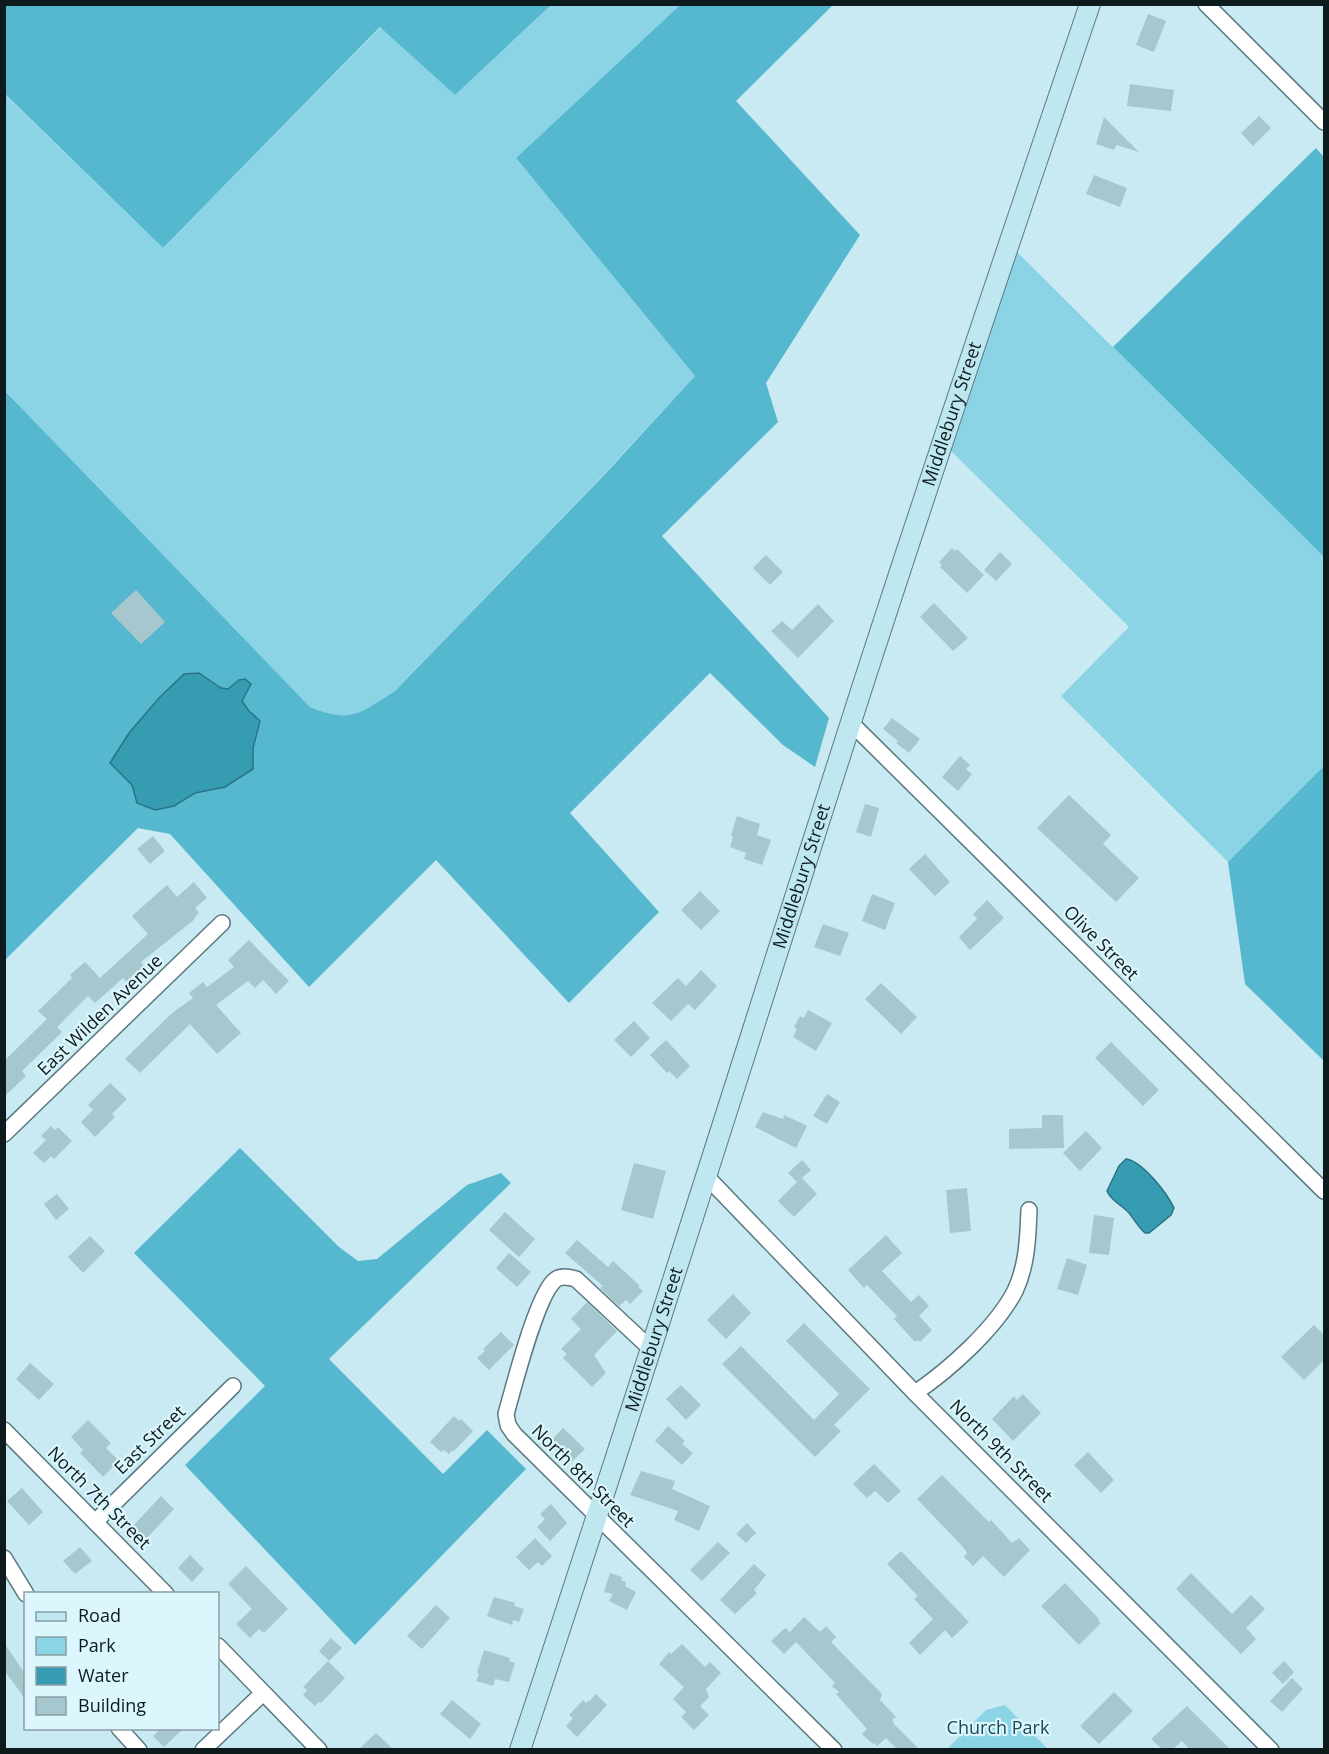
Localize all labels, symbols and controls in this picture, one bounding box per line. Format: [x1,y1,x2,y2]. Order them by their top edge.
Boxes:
street label: Middlebury Street [916,338,986,489]
street label: Middlebury Street [766,801,835,952]
street label: Olive Street [1059,899,1145,985]
street label: East Wilden Avenue [32,948,167,1080]
street label: Middlebury Street [619,1264,688,1414]
street label: North 9th Street [945,1394,1058,1507]
street label: East Street [109,1399,190,1479]
street label: North 8th Street [527,1419,640,1532]
street label: North 7th Street [43,1441,156,1554]
legend [24,1592,219,1730]
text: Road [78,1603,121,1627]
text: Park [78,1633,116,1657]
text: Water [78,1663,129,1687]
text: Building [78,1693,146,1717]
park label: Church Park [947,1715,1050,1739]

